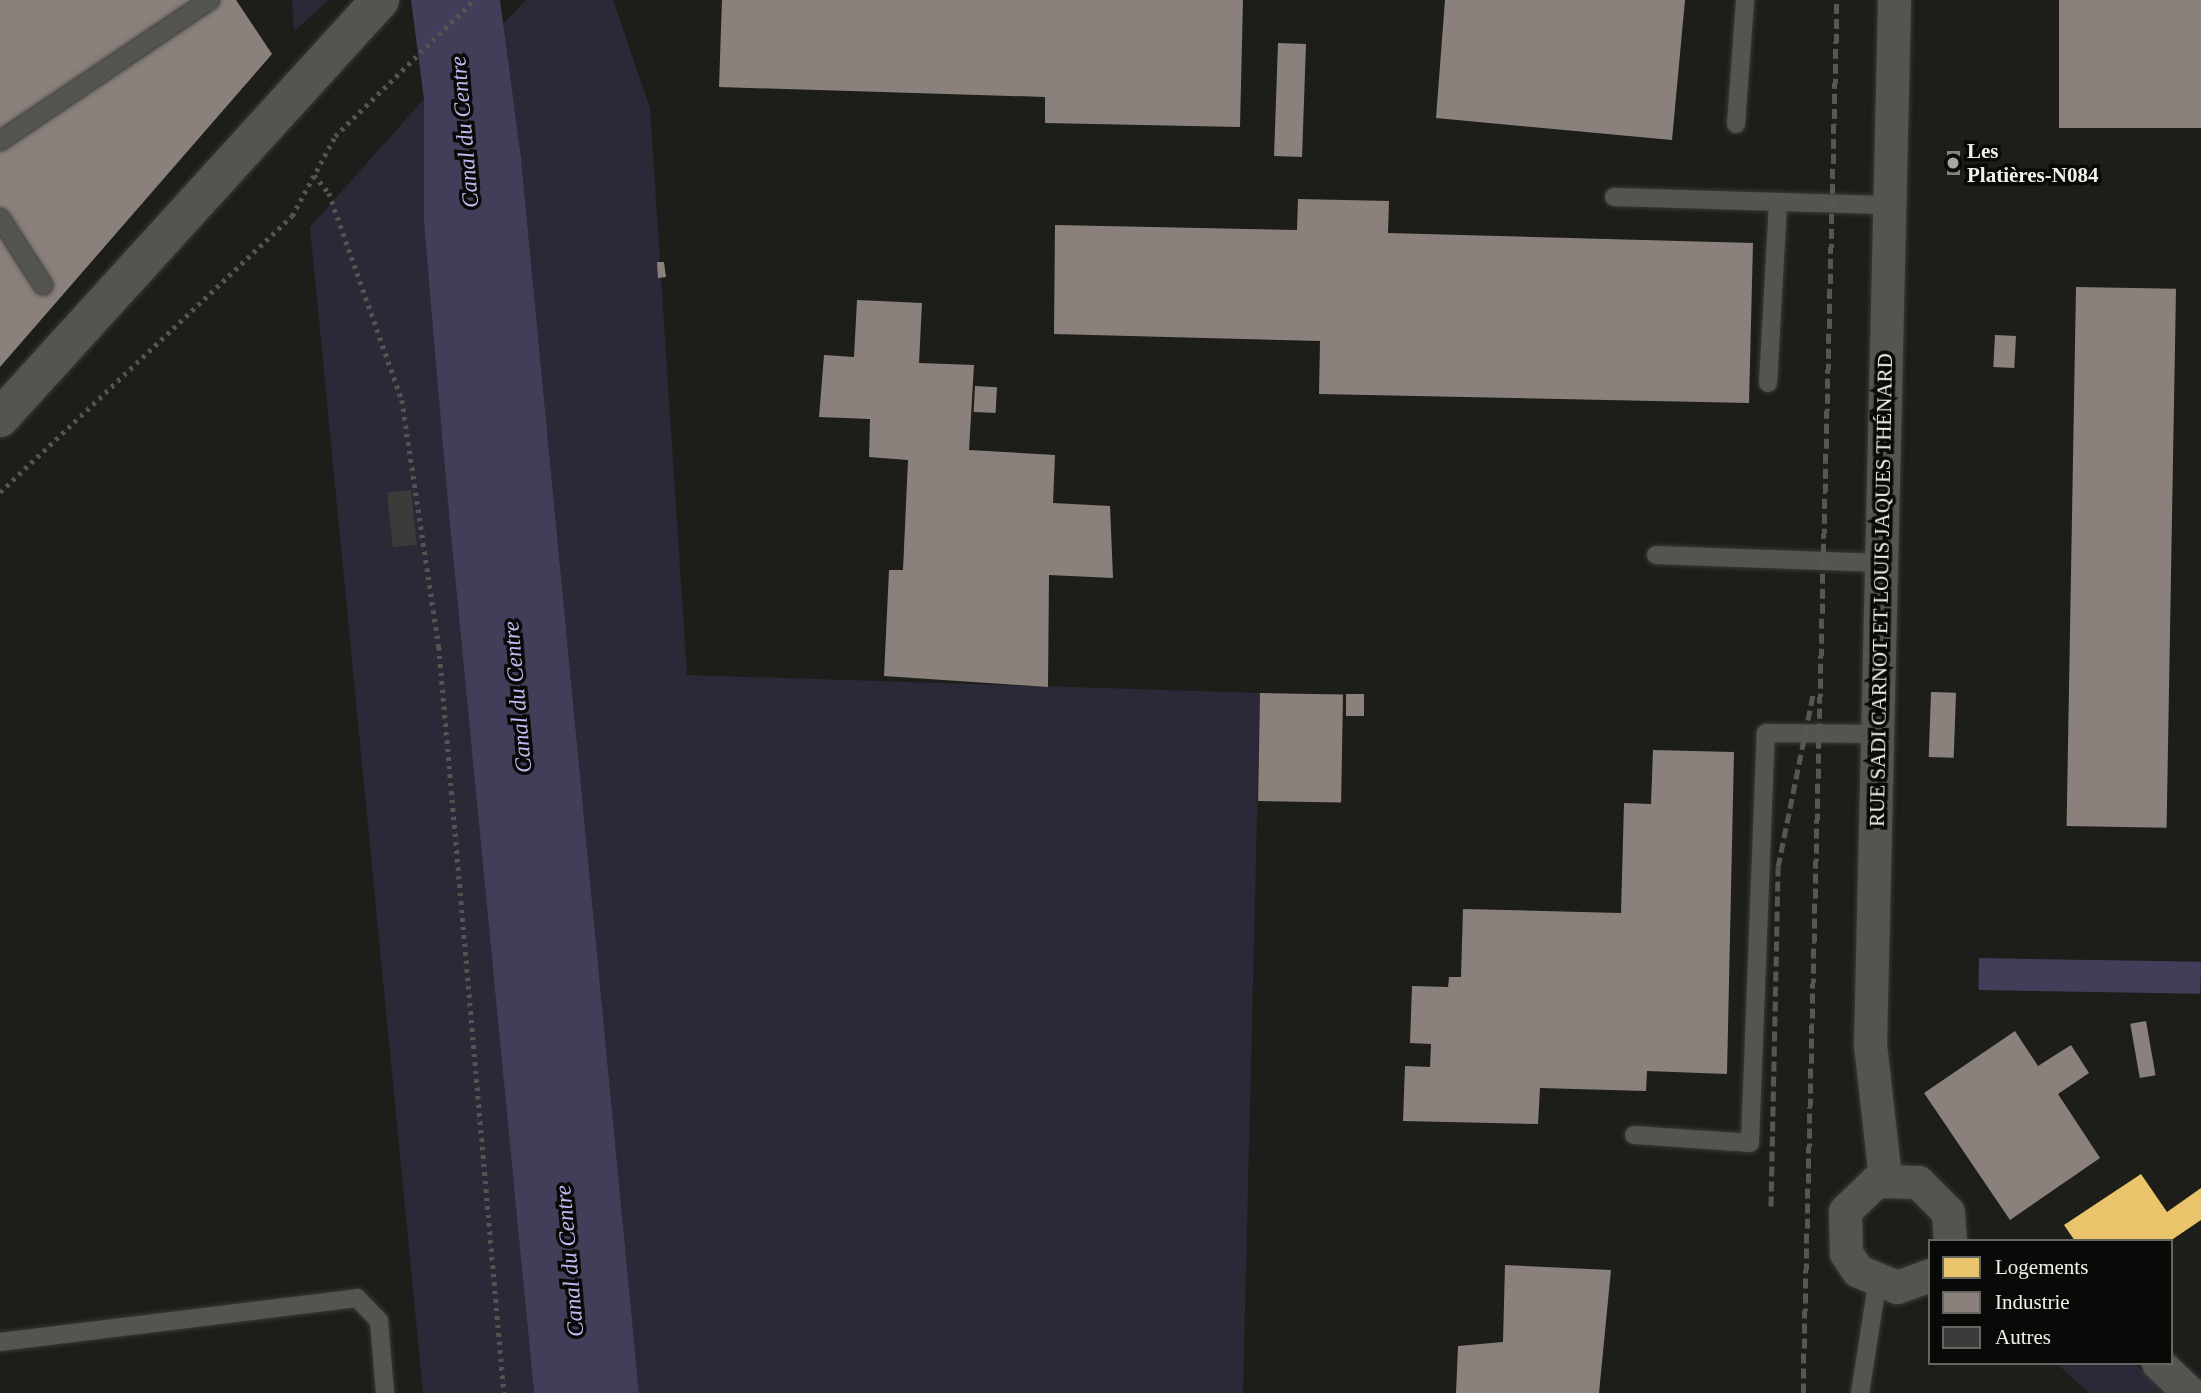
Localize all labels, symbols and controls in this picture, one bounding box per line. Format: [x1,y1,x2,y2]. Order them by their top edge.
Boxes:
water label: Canal du Centre [445,55,485,209]
place label: Les Platières-N084 [1967,138,2098,188]
marker: Les Platières-N084 [1945,155,1961,171]
street label: RUE SADI CARNOT ET LOUIS JAQUES THÉNARD [1864,352,1898,828]
water label: Canal du Centre [498,620,538,774]
water label: Canal du Centre [550,1184,590,1338]
legend [1928,1239,2173,1365]
text: Logements [1995,1255,2088,1279]
text: Industrie [1995,1290,2070,1314]
text: Autres [1995,1325,2051,1349]

